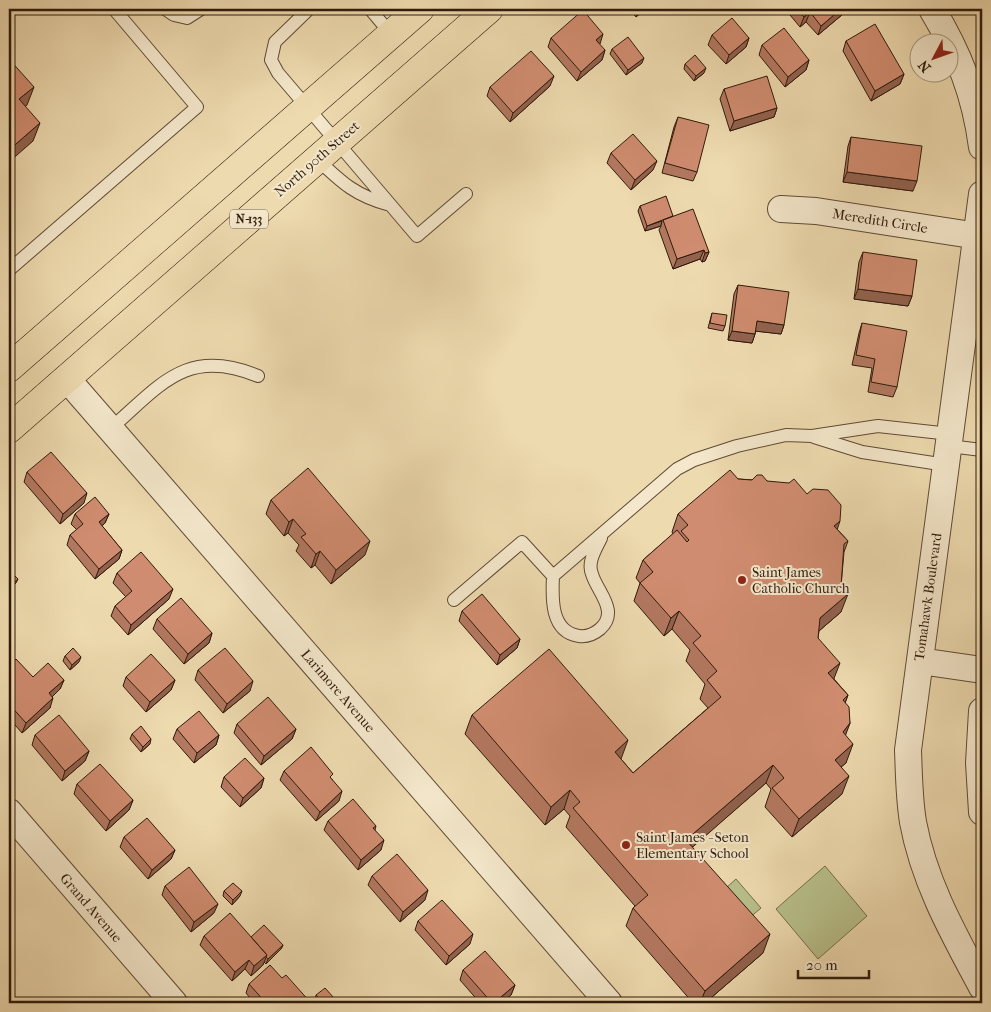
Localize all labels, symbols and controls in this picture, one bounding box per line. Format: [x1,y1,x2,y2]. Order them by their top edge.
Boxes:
north arrow [908,32,958,82]
text: N [914,56,934,76]
street label: North 90th Street [271,117,363,201]
street label: Meredith Circle [831,205,929,237]
road number: N-133 [230,210,268,228]
street label: Tomahawk Boulevard [911,532,945,662]
place label: Saint James Catholic Church [752,564,850,597]
marker: Saint James Catholic Church [736,574,748,586]
street label: Larimore Avenue [297,646,379,736]
place label: Saint James - Seton Elementary School [636,829,749,862]
marker: Saint James - Seton Elementary School [620,839,632,851]
street label: Grand Avenue [56,870,126,946]
scale bar [798,947,870,979]
text: 20 m [806,956,838,974]

